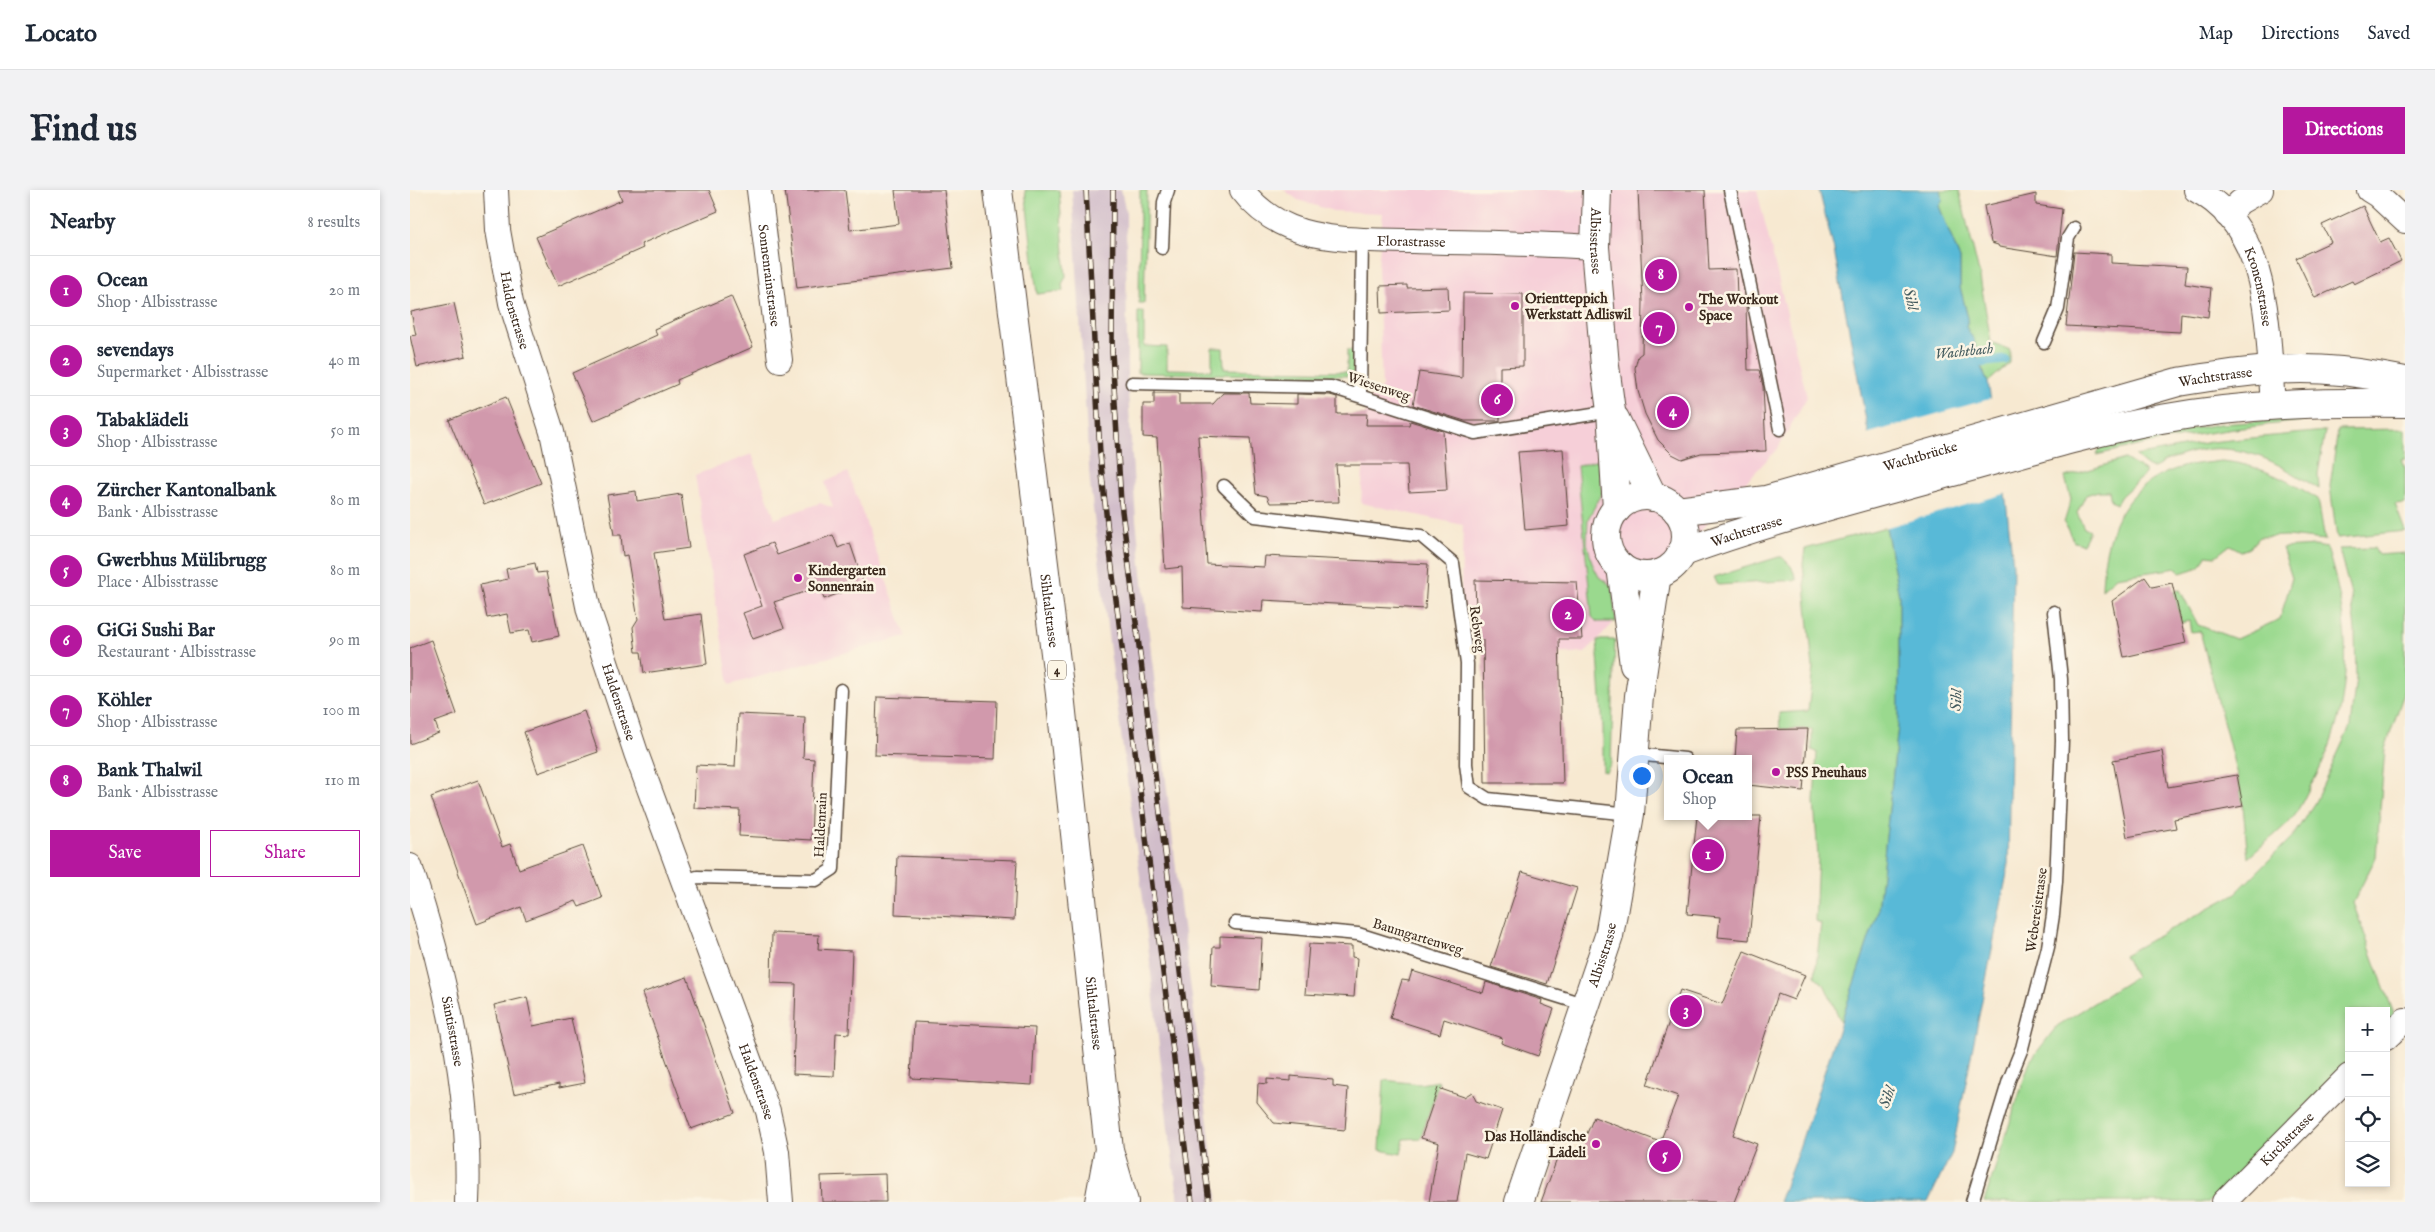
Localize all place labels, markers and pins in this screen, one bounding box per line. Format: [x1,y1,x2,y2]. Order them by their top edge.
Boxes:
pin: 8 [1645,256,1677,294]
place label: Orientteppich Werkstatt Adliswil [1524,290,1632,324]
place label: The Workout Space [1698,291,1778,325]
marker: Orientteppich Werkstatt Adliswil [1509,300,1521,312]
marker: The Workout Space [1683,301,1695,313]
pin: 7 [1643,309,1675,347]
pin: 6 [1481,381,1513,419]
pin: 4 [1657,393,1689,431]
place label: Kindergarten Sonnenrain [808,562,886,596]
marker: Kindergarten Sonnenrain [792,572,804,584]
pin: 2 [1552,596,1584,634]
place label: PSS Pneuhaus [1786,764,1867,782]
marker: PSS Pneuhaus [1770,766,1782,778]
pin: 1 [1692,836,1724,874]
pin: 3 [1670,992,1702,1030]
place label: Das Holländische Lädeli [1484,1128,1587,1162]
pin: 5 [1649,1137,1681,1175]
marker: Das Holländische Lädeli [1590,1138,1602,1150]

